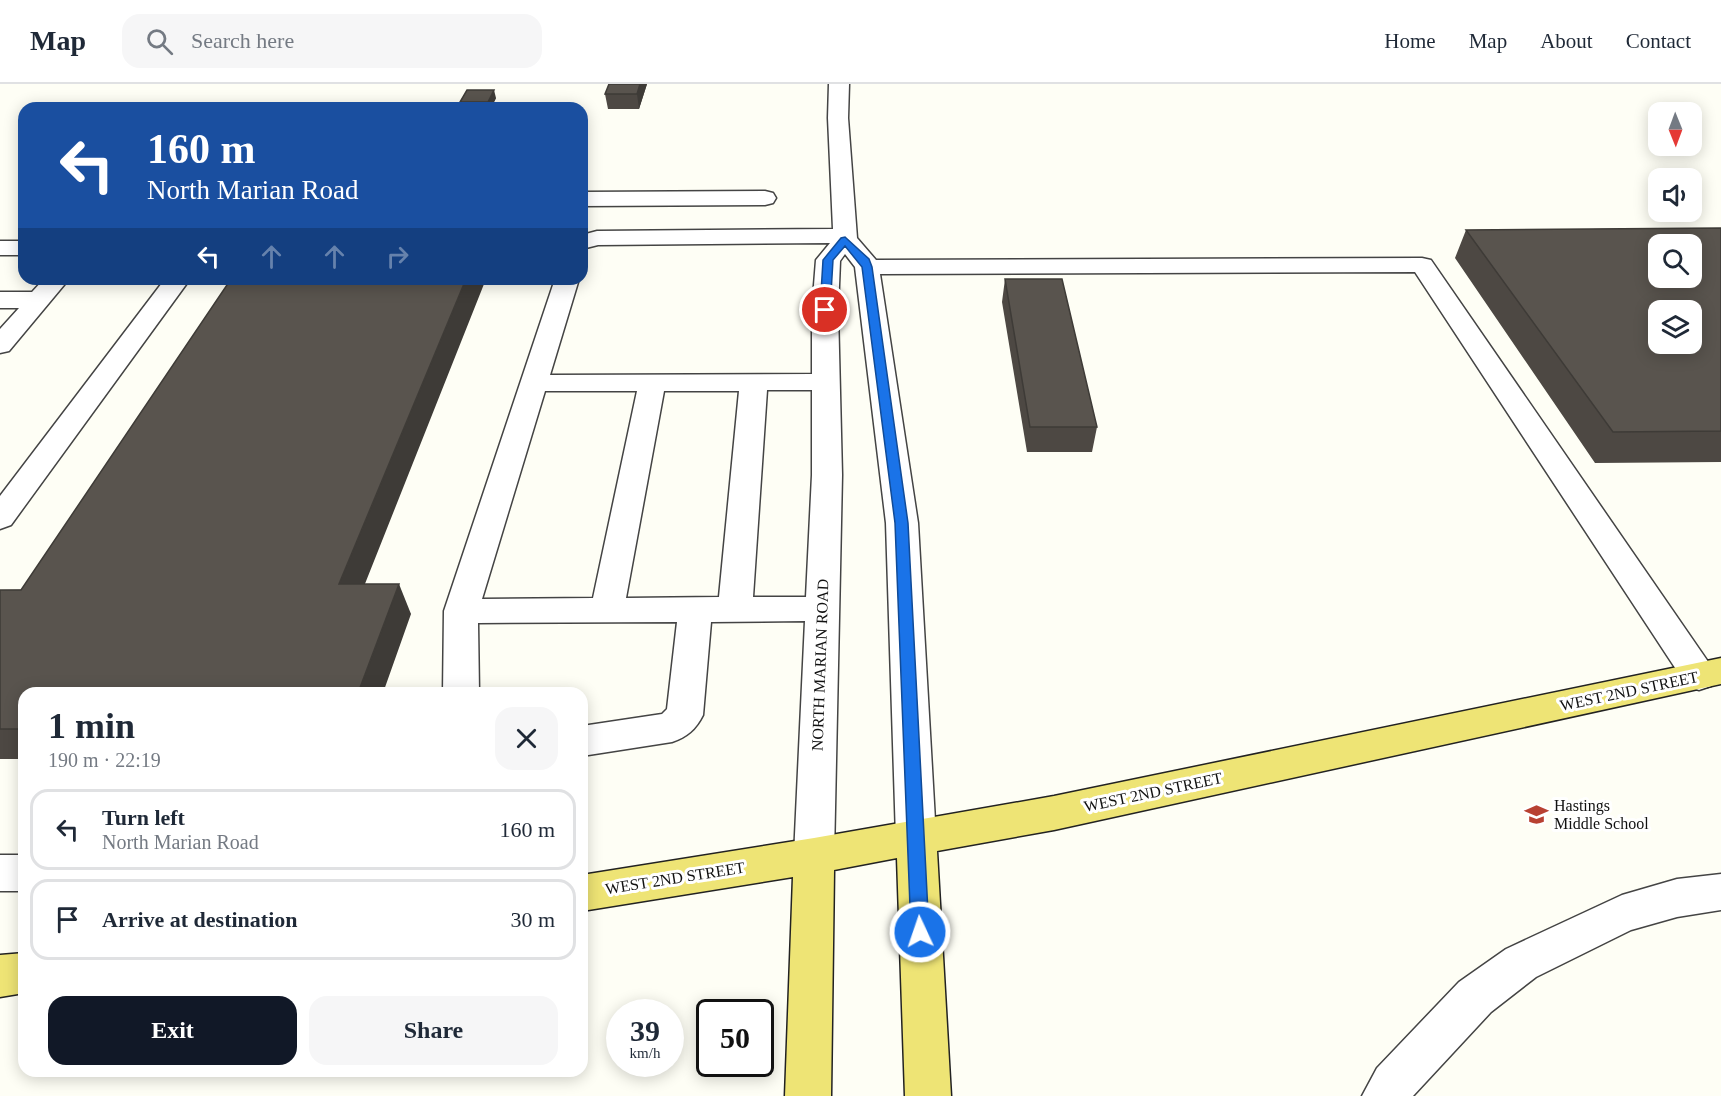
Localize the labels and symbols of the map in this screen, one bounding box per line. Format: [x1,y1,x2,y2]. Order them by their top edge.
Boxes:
north arrow [1648,102,1702,156]
pin [799,284,850,335]
street label: NORTH MARIAN ROAD [808,579,832,751]
street label: WEST 2ND STREET [1558,668,1700,714]
street label: WEST 2ND STREET [1082,769,1224,815]
place label: Hastings Middle School [1554,797,1649,832]
school or university icon: Hastings Middle School [1523,801,1549,827]
street label: WEST 2ND STREET [604,859,746,897]
position arrow [888,900,952,964]
speed limit sign: 50 [696,999,774,1077]

